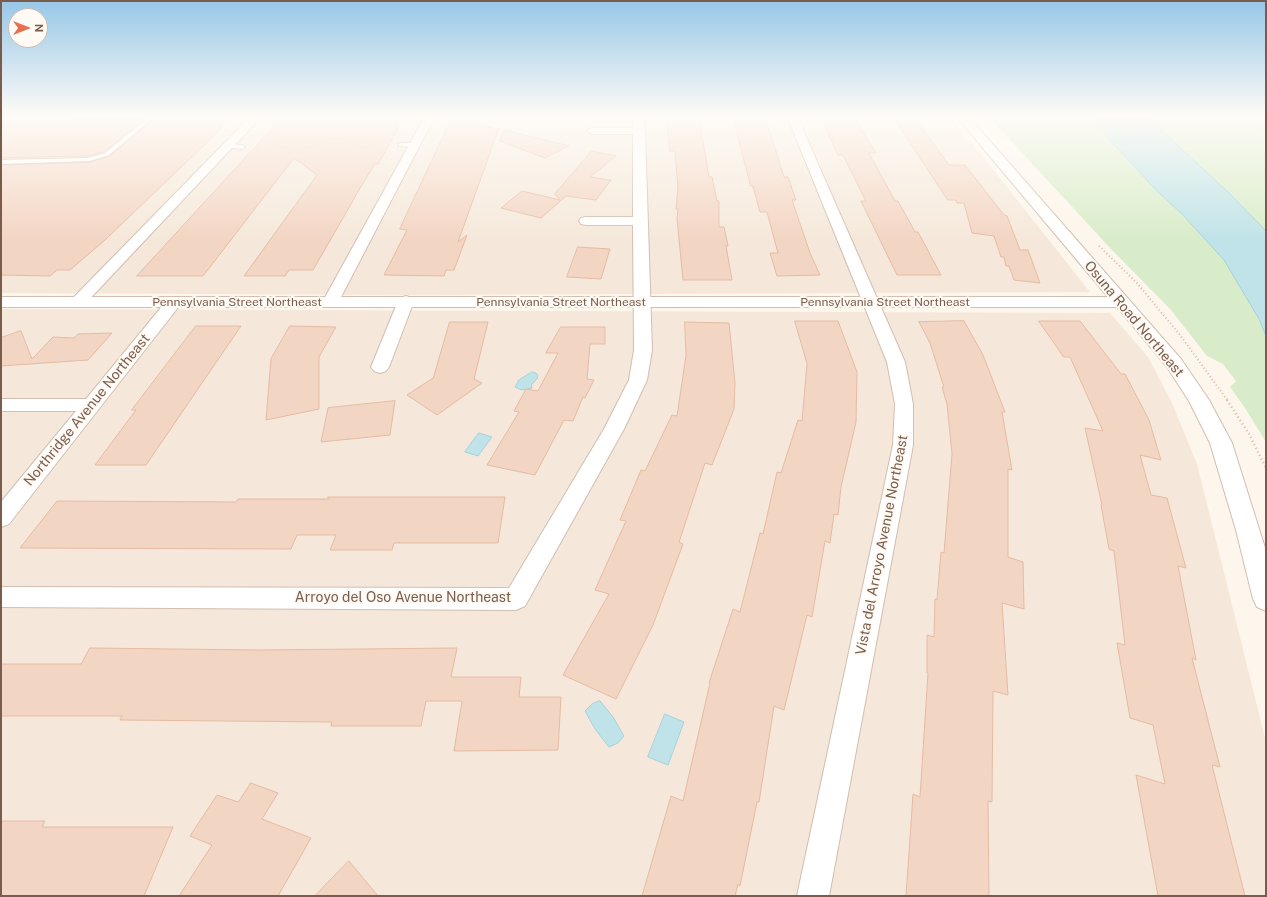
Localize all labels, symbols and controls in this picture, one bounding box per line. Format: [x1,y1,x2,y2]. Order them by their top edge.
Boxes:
north arrow [8,8,48,48]
text: N [33,24,45,32]
street label: Osuna Road Northeast [1081,258,1187,380]
street label: Pennsylvania Street Northeast [152,295,322,309]
street label: Pennsylvania Street Northeast [476,295,646,309]
street label: Pennsylvania Street Northeast [800,295,970,309]
street label: Northridge Avenue Northeast [20,331,154,489]
street label: Vista del Arroyo Avenue Northeast [852,433,912,657]
street label: Arroyo del Oso Avenue Northeast [295,590,511,606]

